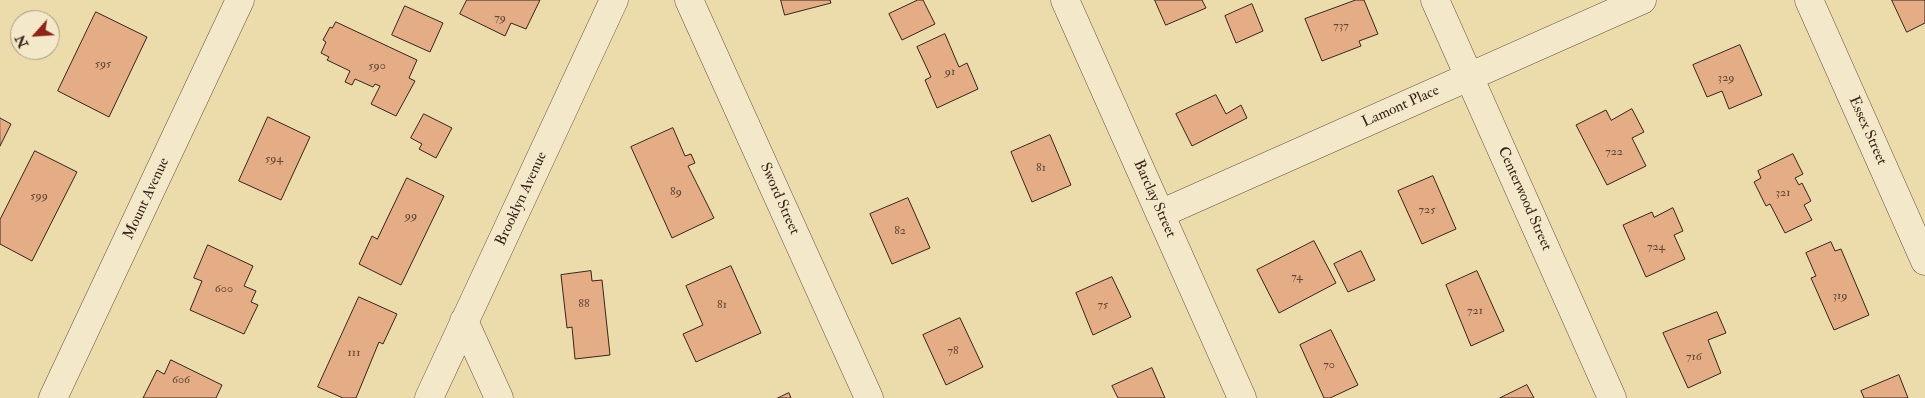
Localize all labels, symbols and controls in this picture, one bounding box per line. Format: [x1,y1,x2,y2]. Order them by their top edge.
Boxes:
north arrow [10,10,60,60]
house number: 79 [494,11,506,25]
house number: 737 [1333,19,1349,33]
text: N [12,32,32,51]
house number: 595 [95,57,111,71]
house number: 590 [368,59,386,73]
house number: 91 [945,65,955,79]
house number: 329 [1718,71,1734,85]
street label: Lamont Place [1360,82,1442,132]
street label: Essex Street [1844,94,1890,168]
street label: Centerwood Street [1493,144,1555,254]
house number: 722 [1605,145,1623,159]
street label: Brooklyn Avenue [492,149,552,249]
house number: 594 [265,152,283,166]
street label: Mount Avenue [120,155,174,243]
street label: Barclay Street [1129,157,1179,241]
street label: Sword Street [755,160,803,238]
house number: 81 [1036,161,1046,175]
house number: 89 [670,185,682,199]
house number: 321 [1776,186,1790,200]
house number: 599 [30,189,48,203]
house number: 725 [1419,203,1435,217]
house number: 99 [405,209,417,223]
house number: 82 [894,224,906,238]
house number: 724 [1647,240,1665,254]
house number: 74 [1291,270,1303,284]
house number: 600 [215,282,233,296]
house number: 319 [1833,289,1847,303]
house number: 88 [578,297,590,311]
house number: 81 [717,298,727,312]
house number: 75 [1098,298,1108,312]
house number: 721 [1467,304,1483,318]
house number: 78 [947,344,959,358]
house number: 111 [348,346,360,360]
house number: 716 [1686,350,1702,364]
house number: 70 [1323,358,1335,372]
house number: 606 [172,373,190,387]

